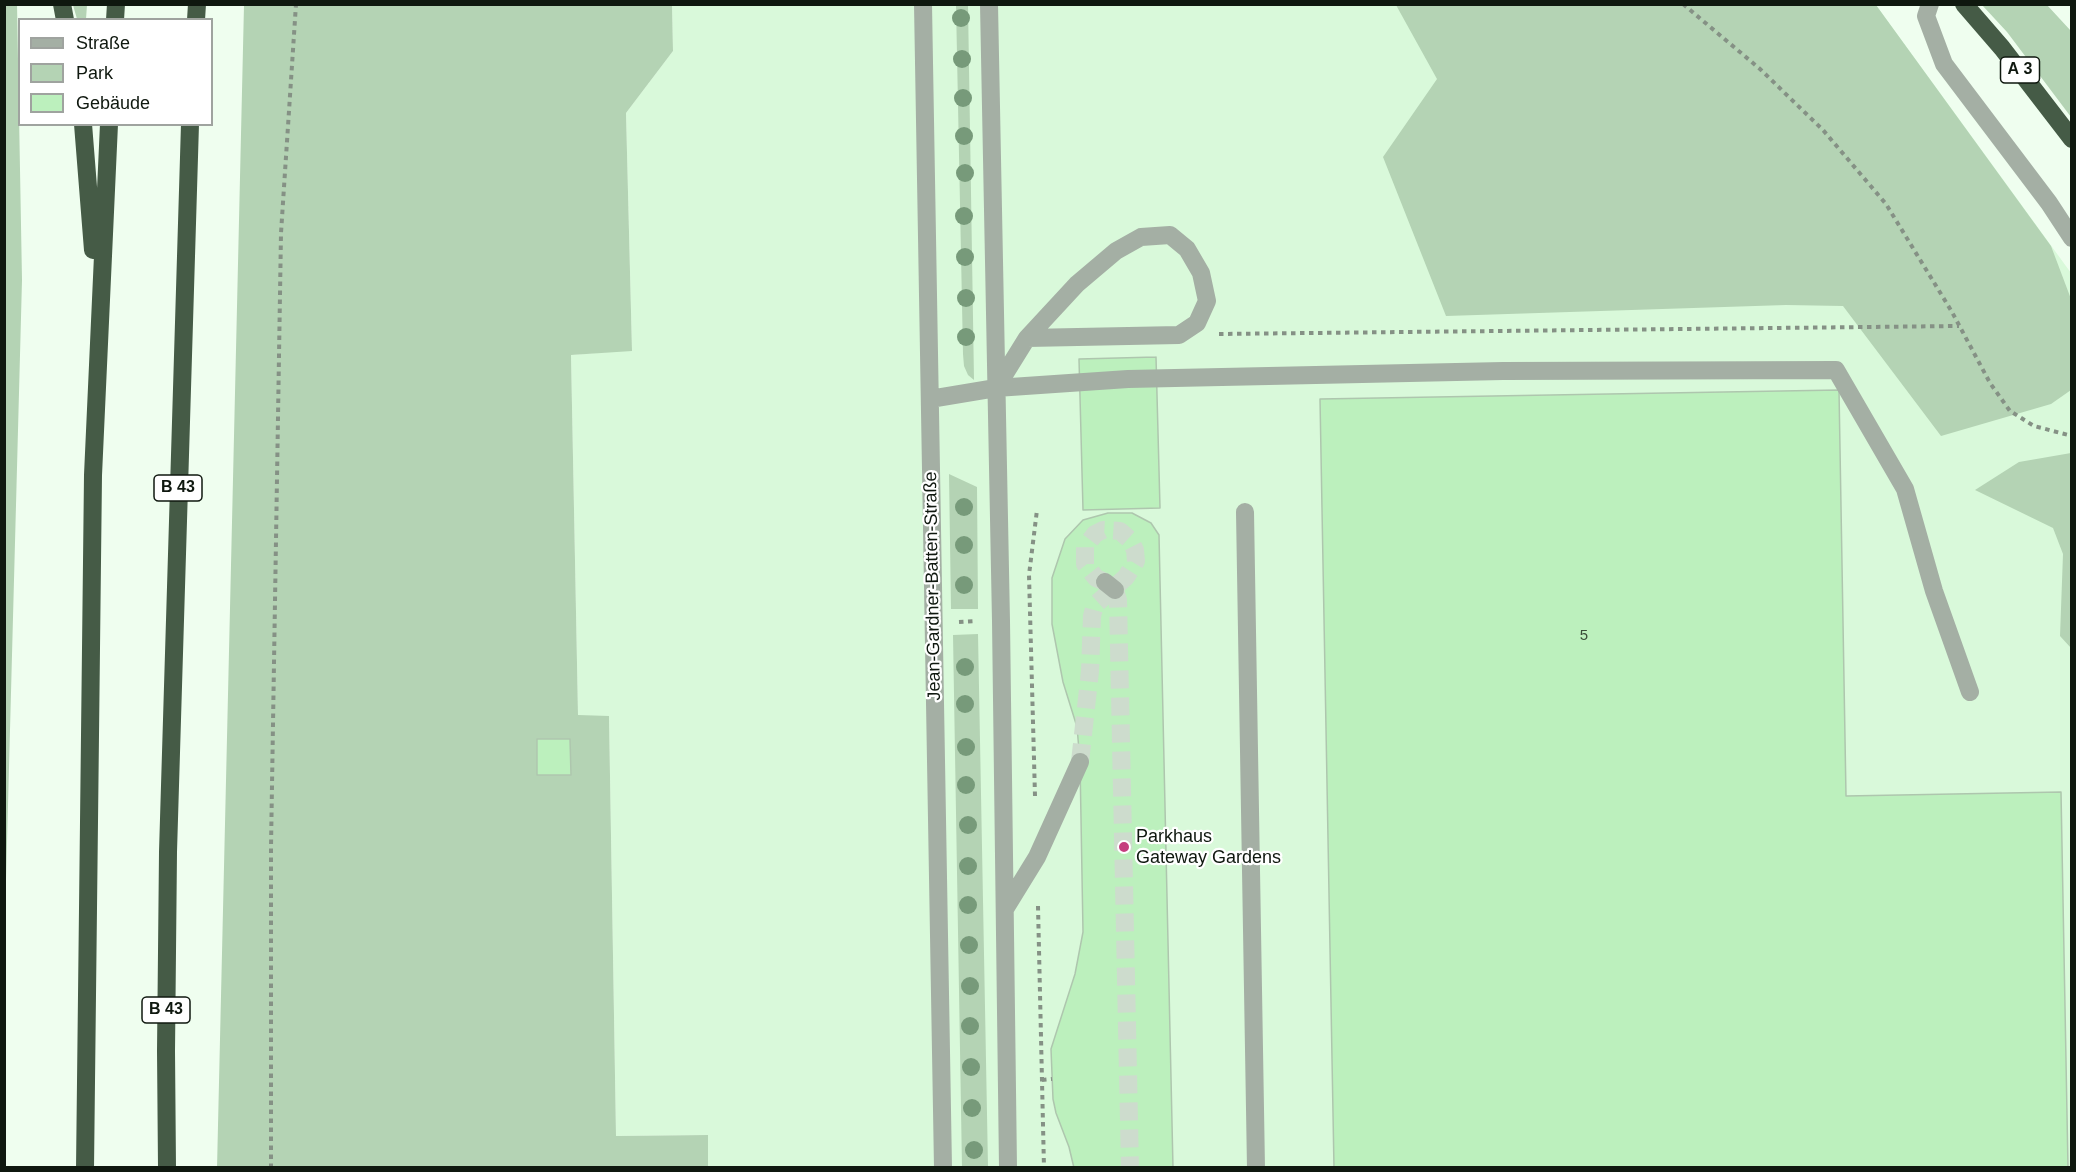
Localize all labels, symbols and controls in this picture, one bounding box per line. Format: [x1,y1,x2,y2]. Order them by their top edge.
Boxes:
legend [18,18,213,126]
text: Straße [76,33,130,53]
road number: A 3 [2000,57,2040,83]
text: Park [76,63,113,83]
text: Gebäude [76,93,150,113]
street label: Jean-Gardner-Batten-Straße [920,471,946,701]
road number: B 43 [154,475,202,501]
house number: 5 [1580,627,1588,645]
place label: Parkhaus Gateway Gardens [1136,826,1281,868]
marker: Parkhaus Gateway Gardens [1117,840,1131,854]
road number: B 43 [142,997,190,1023]

